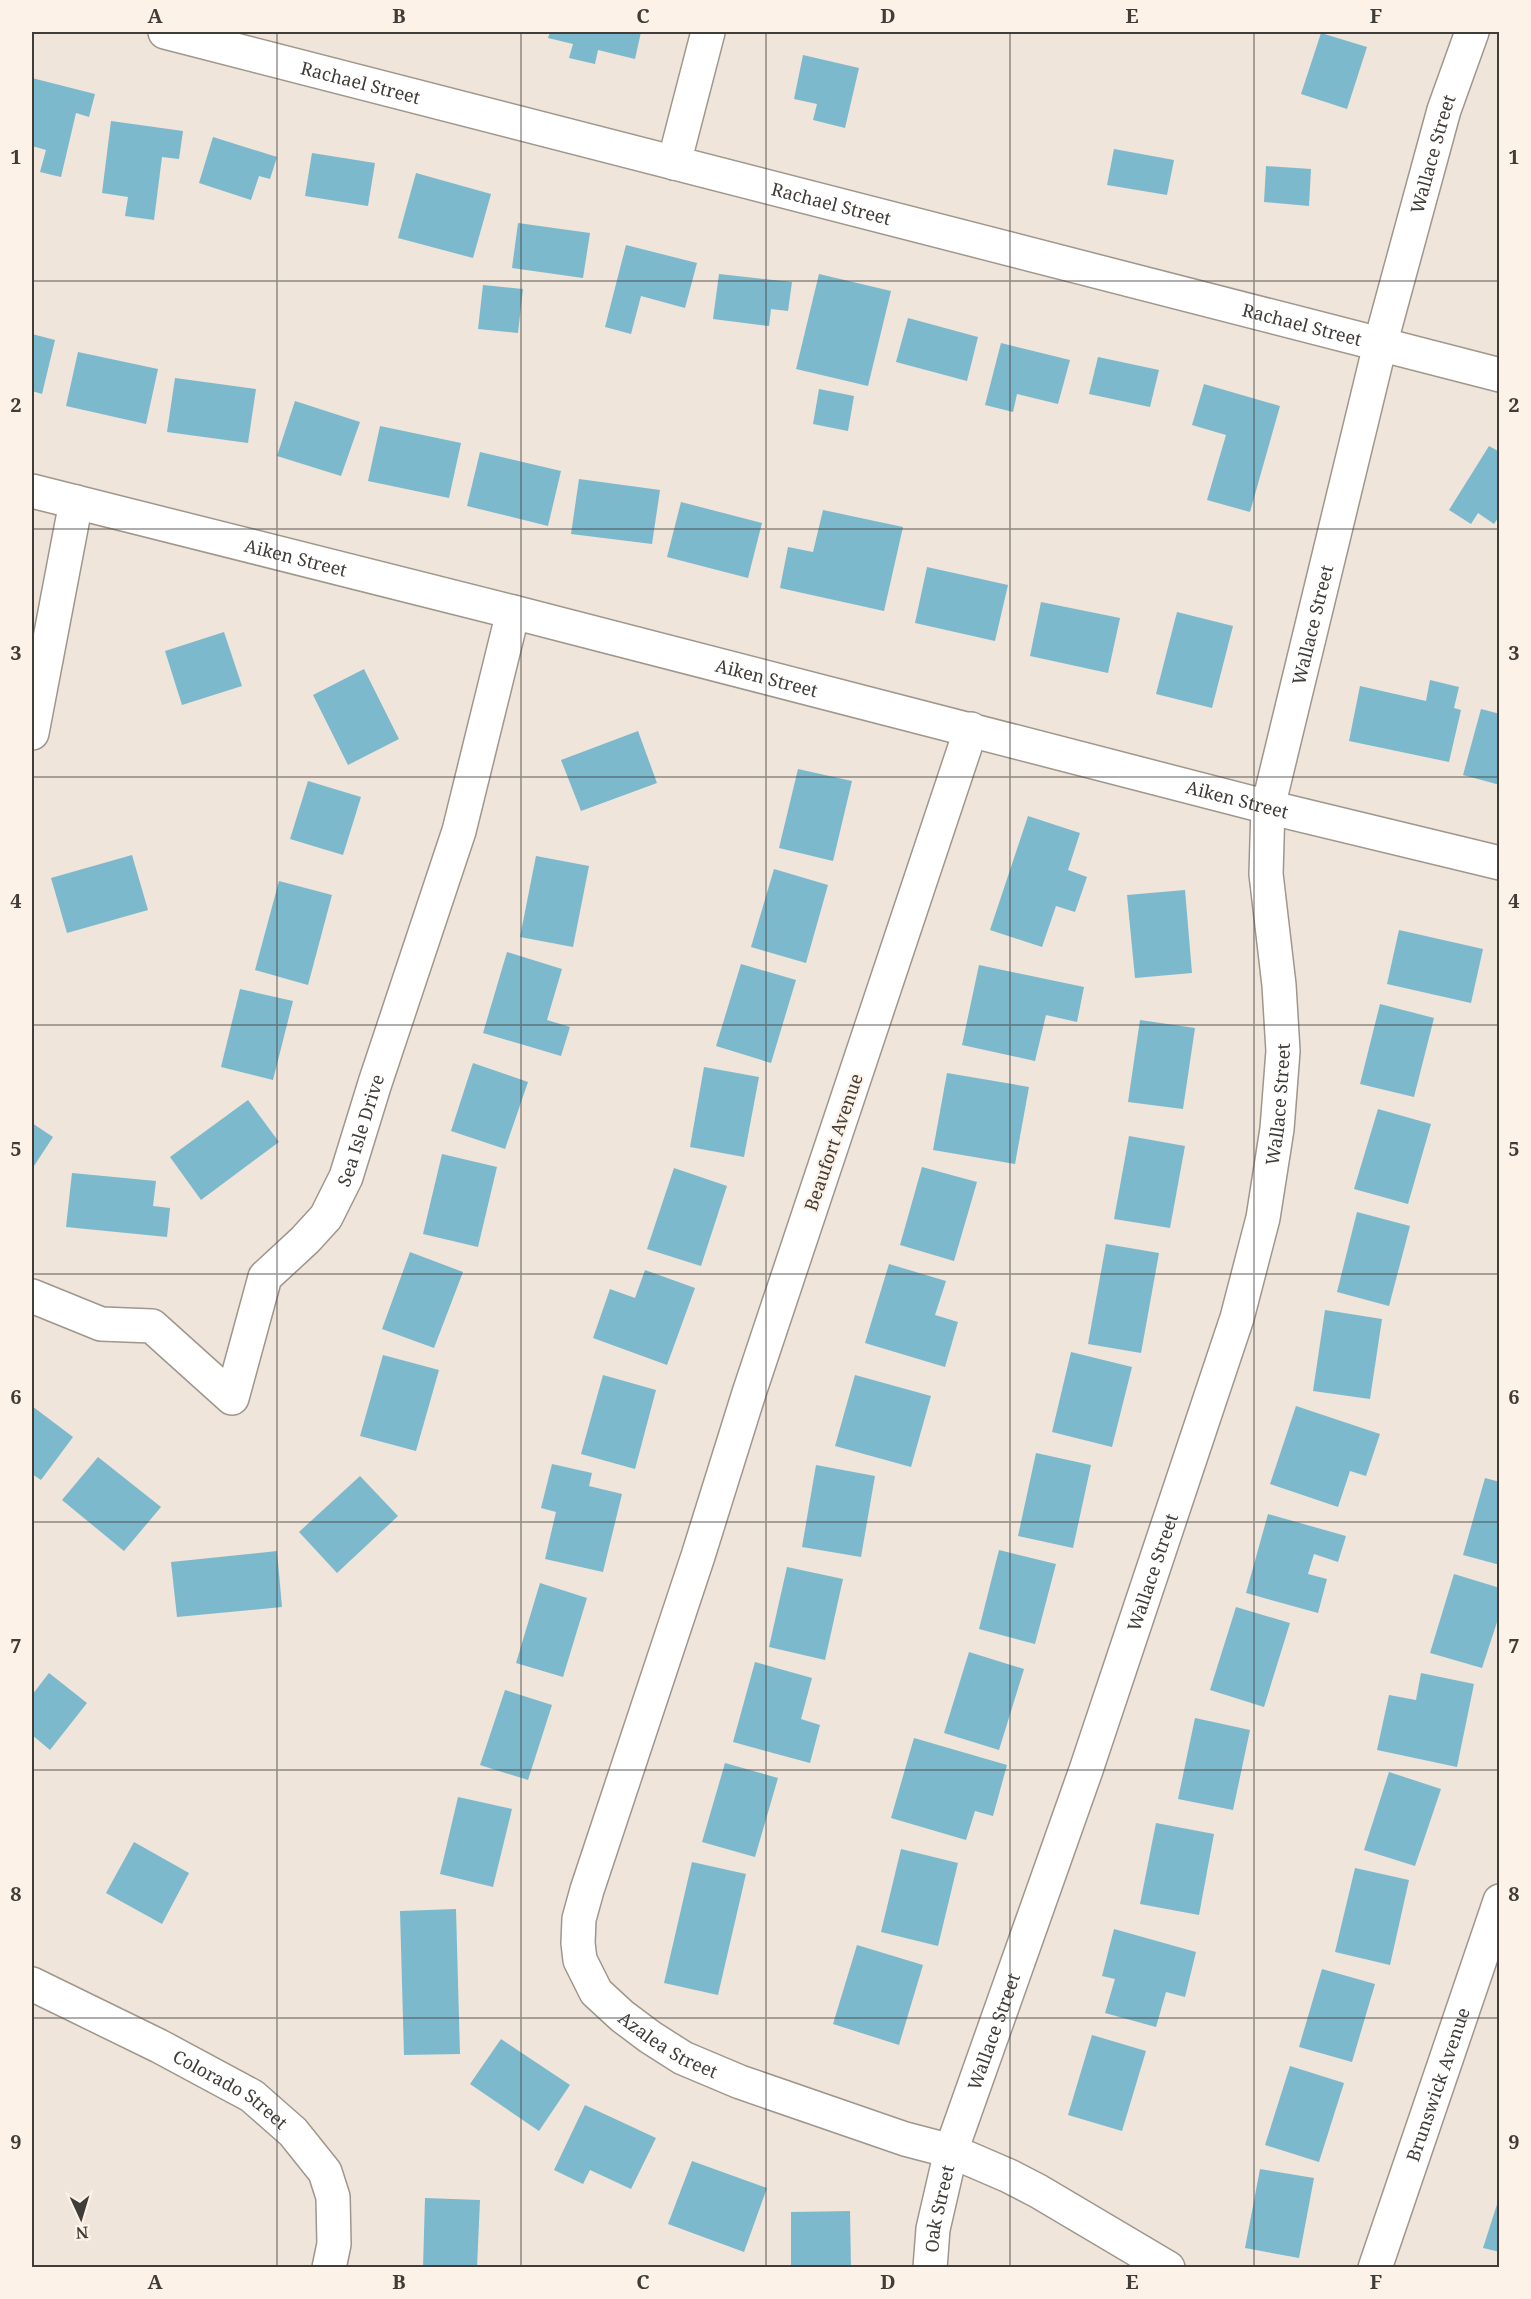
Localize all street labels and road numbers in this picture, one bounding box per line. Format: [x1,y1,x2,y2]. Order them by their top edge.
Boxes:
street label: Rachael Street [298,55,423,109]
street label: Wallace Street [1404,91,1461,216]
street label: Rachael Street [769,176,894,230]
street label: Rachael Street [1240,297,1364,351]
street label: Aiken Street [242,533,350,582]
street label: Wallace Street [1286,562,1338,687]
street label: Aiken Street [713,653,820,702]
street label: Aiken Street [1183,774,1291,824]
street label: Wallace Street [1259,1043,1295,1167]
street label: Beaufort Avenue [798,1070,868,1214]
street label: Sea Isle Drive [331,1071,389,1190]
street label: Wallace Street [1121,1510,1183,1634]
street label: Wallace Street [962,1970,1025,2093]
street label: Brunswick Avenue [1400,2004,1475,2165]
street label: Azalea Street [614,2006,722,2083]
street label: Colorado Street [169,2044,293,2134]
street label: Oak Street [919,2163,959,2253]

